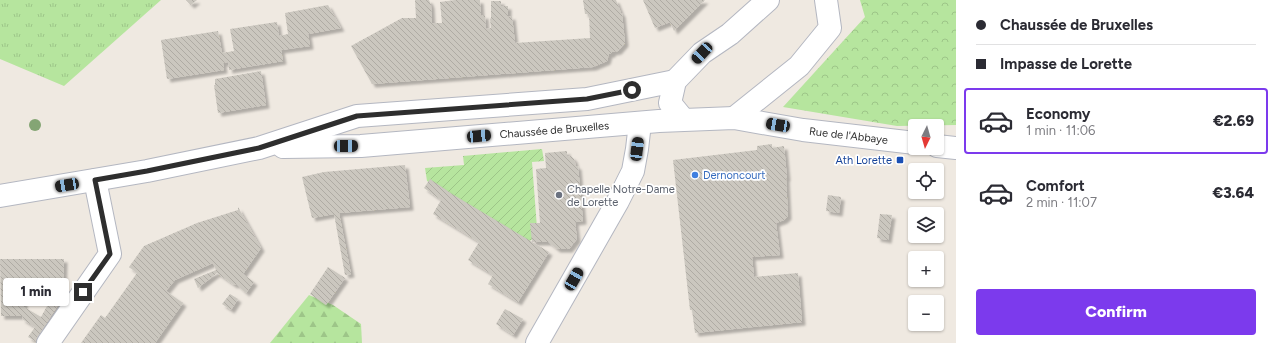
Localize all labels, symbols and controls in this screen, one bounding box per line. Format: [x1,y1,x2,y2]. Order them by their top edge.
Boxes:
text: Chaussée de Bruxelles [1000,16,1153,34]
car [689,40,715,66]
text: Impasse de Lorette [1000,55,1132,73]
route start [623,81,641,99]
icon: car [978,103,1014,139]
text: Economy [1026,105,1091,123]
text: €2.69 [1213,112,1254,130]
car [765,117,791,133]
street label: Chaussée de Bruxelles [499,119,610,141]
north arrow [908,119,944,155]
map controls [908,119,944,331]
text: 1 min · 11:06 [1026,123,1095,138]
street label: Rue de l'Abbaye [808,125,889,147]
car [467,129,491,143]
car [630,136,644,162]
car [334,140,358,152]
place label: Ath Lorette [835,154,892,167]
marker: Ath Lorette [895,155,905,165]
button: locate [908,163,944,199]
place label: Dernoncourt [703,169,765,182]
marker: Dernoncourt [690,170,700,180]
icon: car [978,175,1014,211]
car [54,177,80,193]
text: Comfort [1026,177,1085,195]
place label: Chapelle Notre-Dame de Lorette [567,183,675,209]
text: €3.64 [1213,184,1254,202]
marker: Chapelle Notre-Dame de Lorette [554,190,564,200]
text: 2 min · 11:07 [1026,195,1097,210]
button: layers [908,207,944,243]
button: + [908,251,944,287]
car [563,266,585,292]
callout: 1 min [3,278,69,306]
route end [74,283,92,301]
text: 1 min [20,284,52,299]
button: Confirm [976,289,1256,335]
button: − [908,295,944,331]

